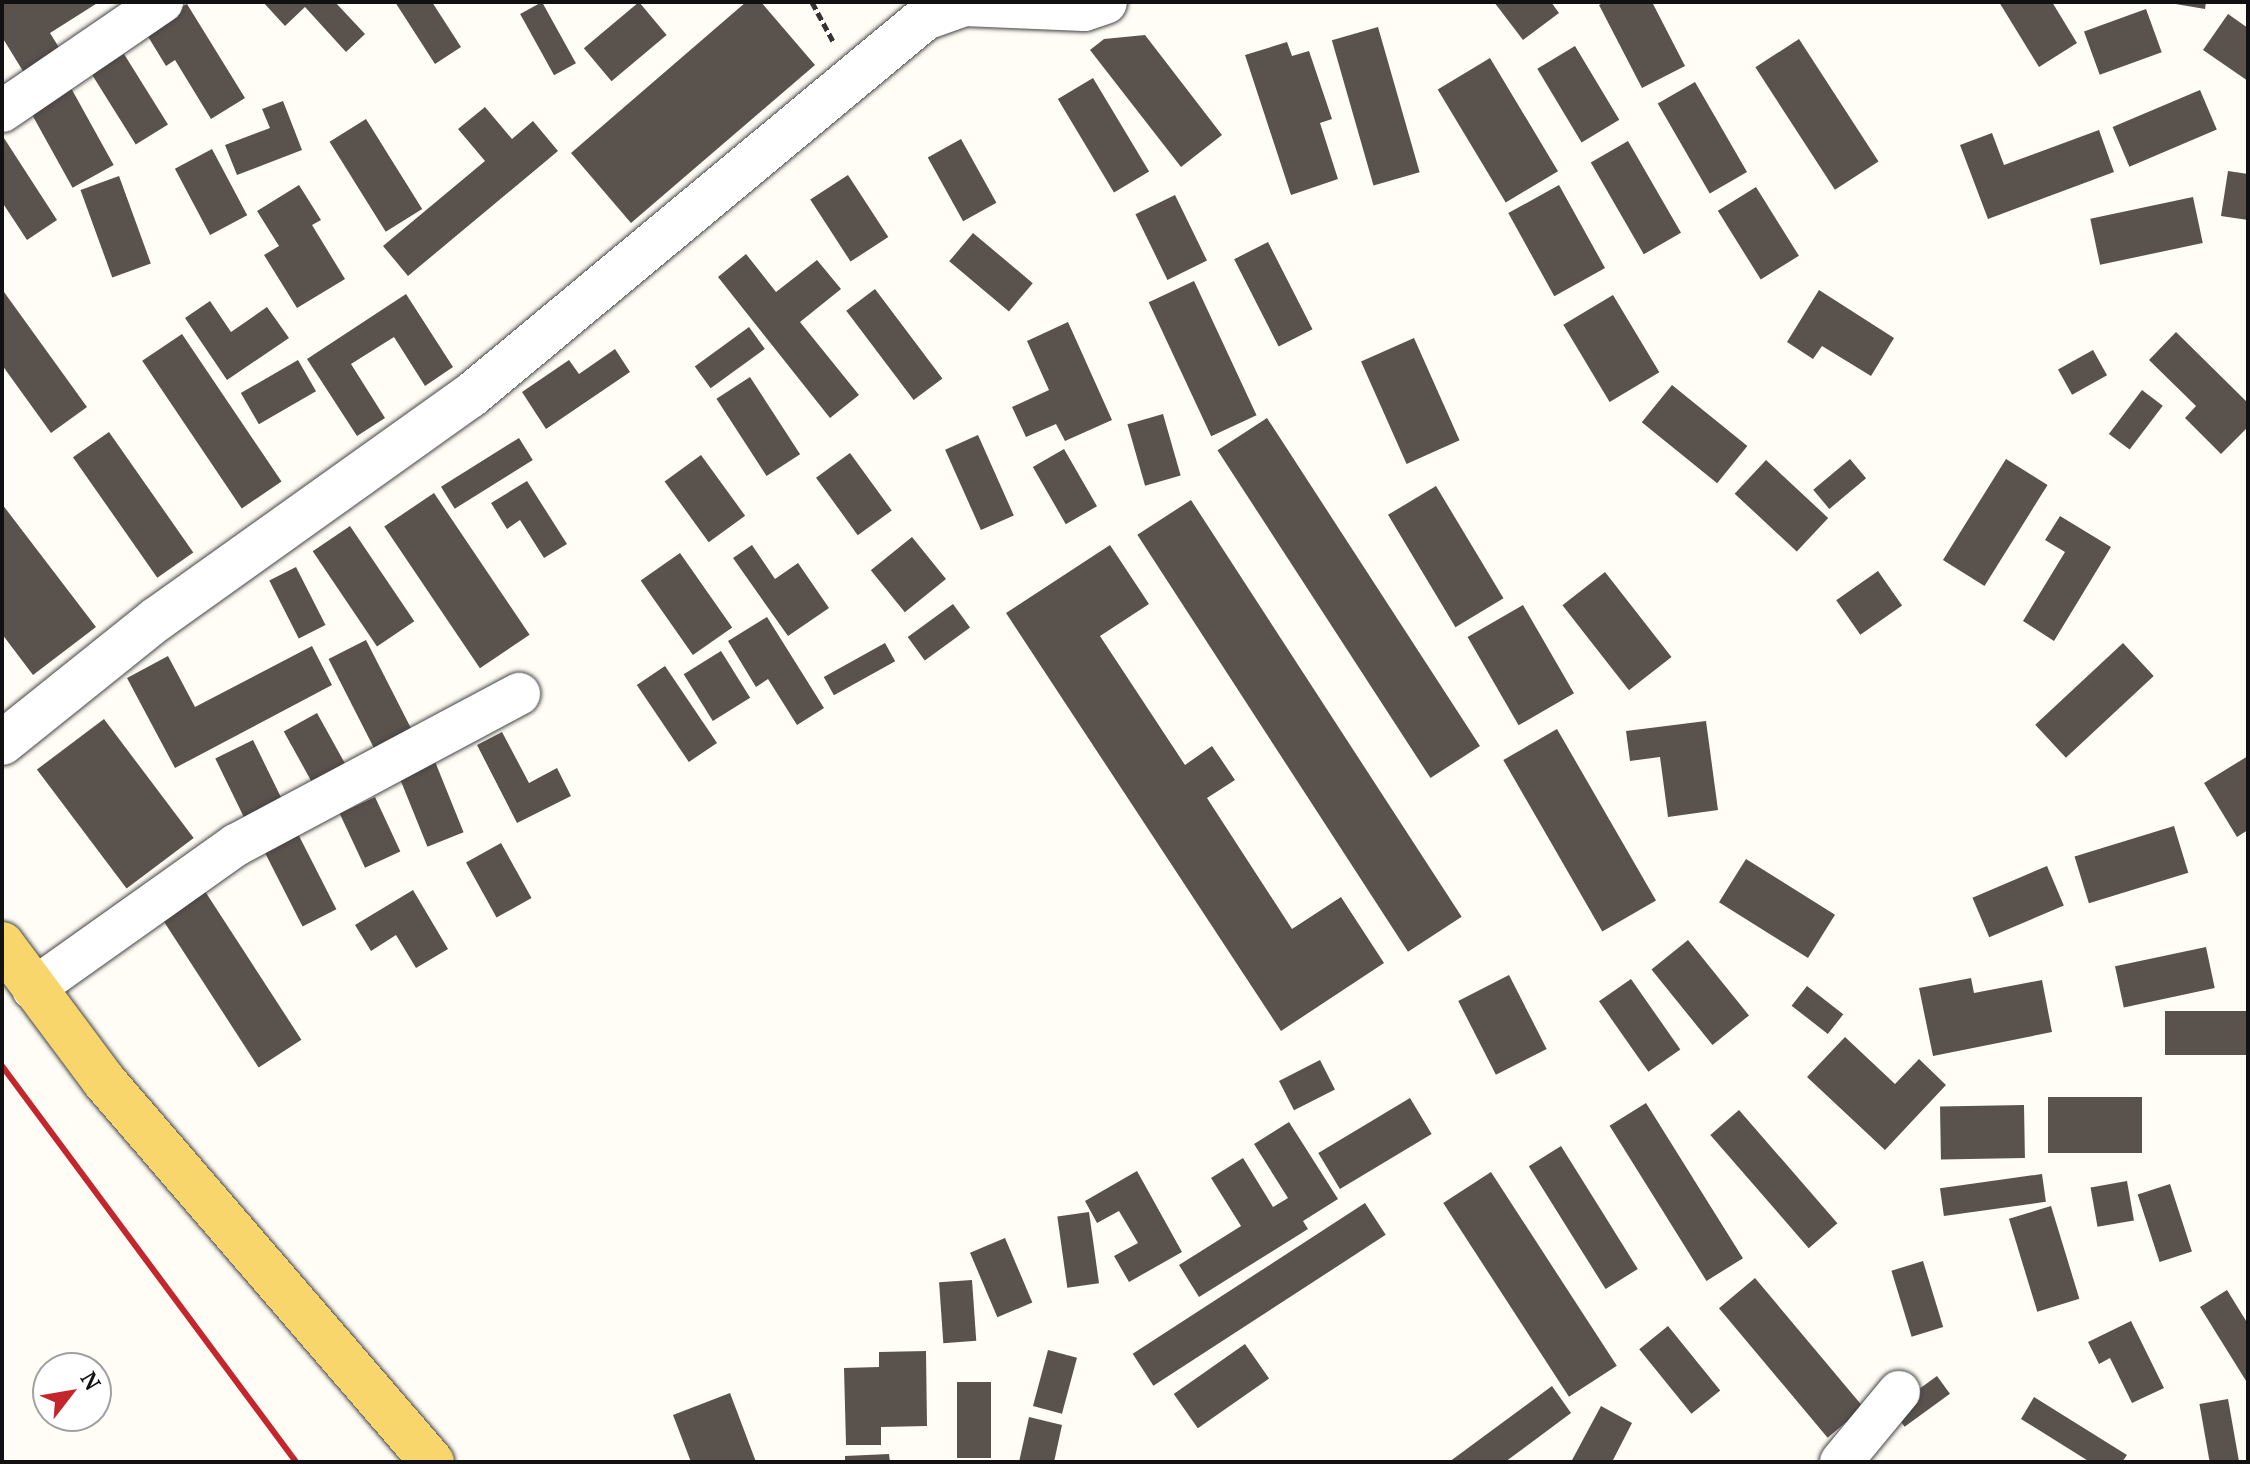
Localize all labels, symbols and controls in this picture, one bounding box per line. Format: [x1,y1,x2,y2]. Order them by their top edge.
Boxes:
north arrow [32,1352,112,1432]
text: N [75,1366,108,1395]

